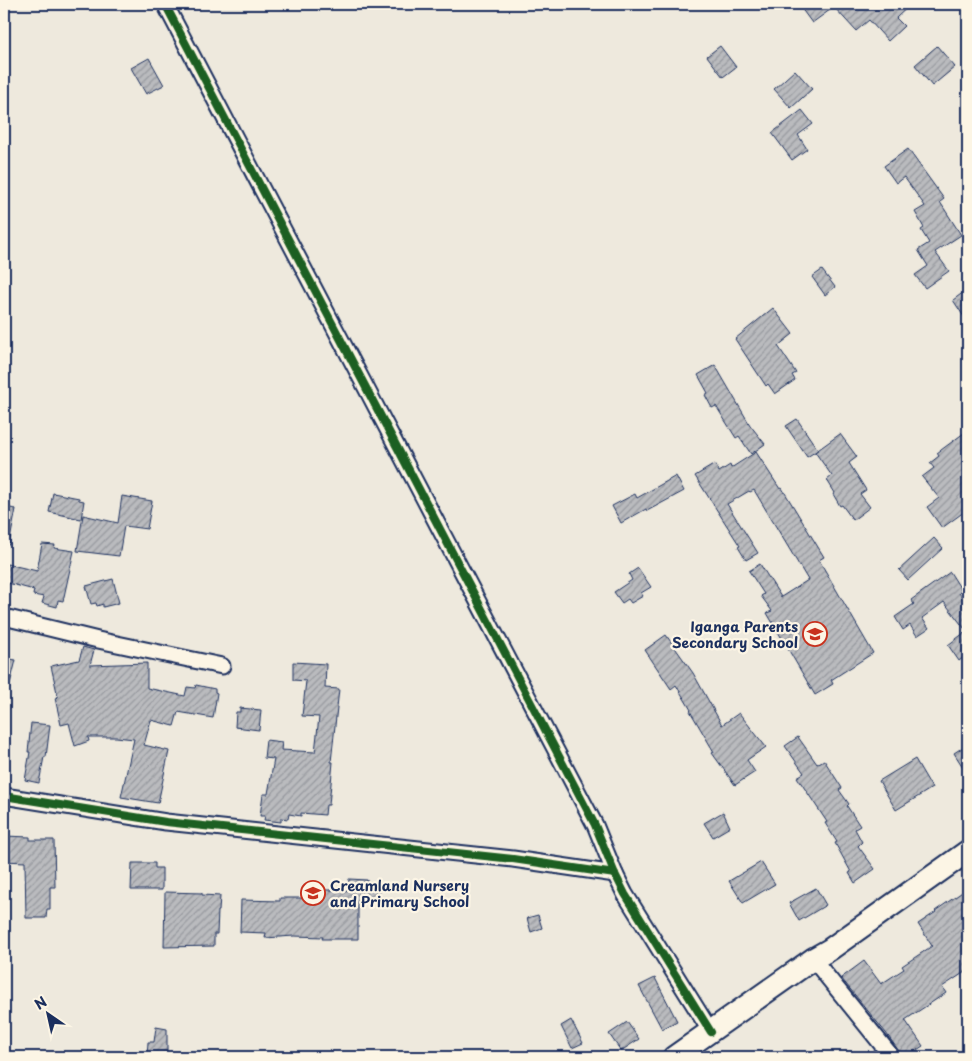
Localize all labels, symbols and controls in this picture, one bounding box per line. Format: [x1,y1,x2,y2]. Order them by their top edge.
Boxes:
place label: Iganga Parents Secondary School [672,616,798,653]
school or university icon: Iganga Parents Secondary School [802,621,828,647]
place label: Creamland Nursery and Primary School [330,875,469,912]
school or university icon: Creamland Nursery and Primary School [300,880,326,906]
north arrow [22,988,72,1038]
text: N [30,991,51,1015]

